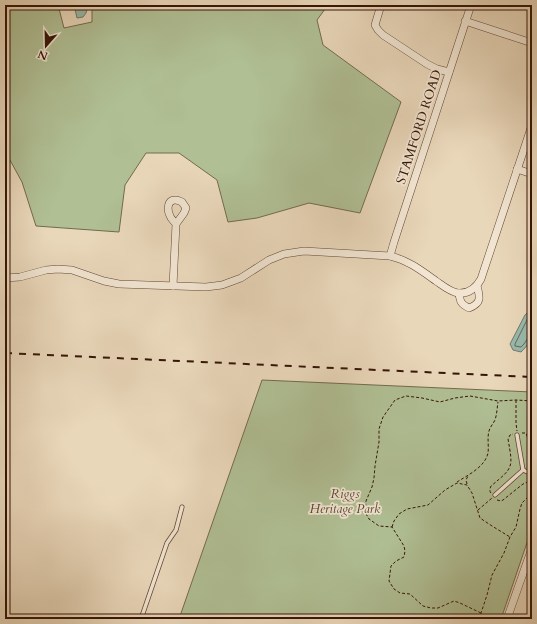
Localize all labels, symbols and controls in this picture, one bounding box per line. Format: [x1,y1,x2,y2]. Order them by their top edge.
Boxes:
north arrow [26,26,66,66]
text: N [35,46,50,64]
street label: STAMFORD ROAD [392,67,446,187]
park label: Riggs Heritage Park [310,485,381,518]

